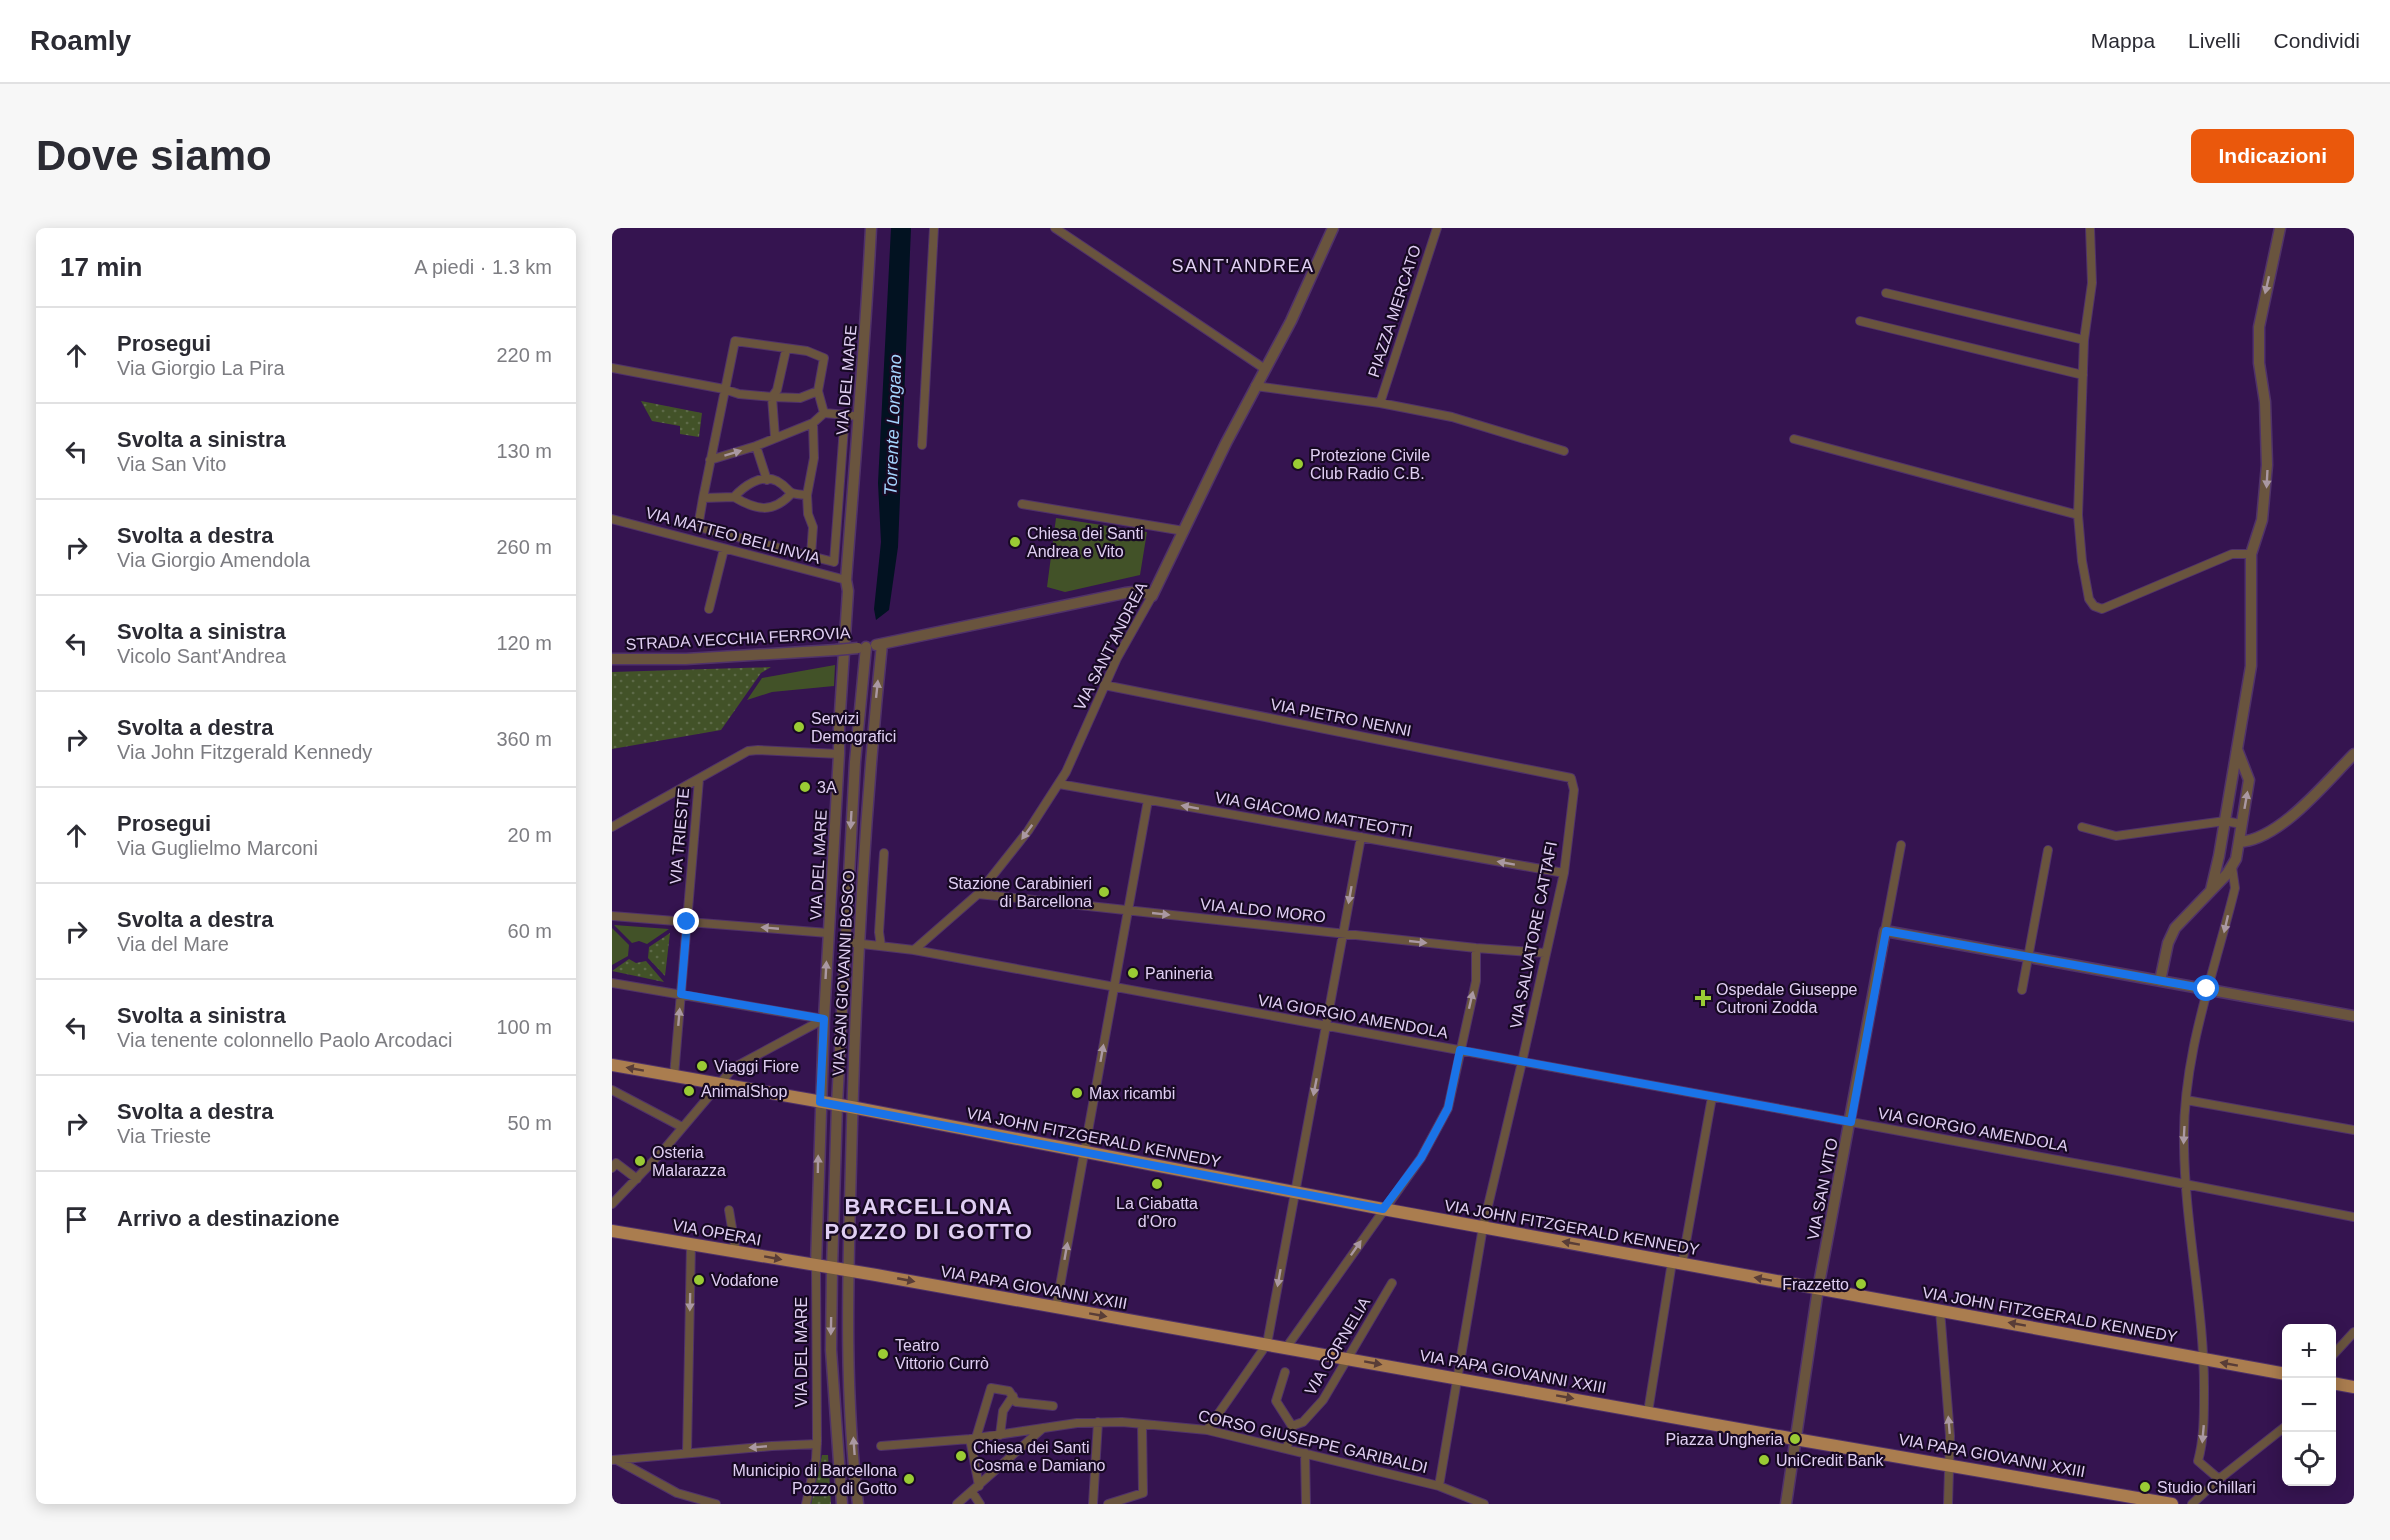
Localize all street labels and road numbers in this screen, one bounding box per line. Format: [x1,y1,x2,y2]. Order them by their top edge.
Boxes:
street label: PIAZZA MERCATO [1365,243,1424,379]
street label: VIA DEL MARE [833,324,860,436]
street label: VIA MATTEO BELLINVIA [644,504,822,567]
street label: VIA SANT'ANDREA [1071,579,1150,713]
street label: STRADA VECCHIA FERROVIA [625,624,851,653]
street label: VIA PIETRO NENNI [1269,695,1413,739]
street label: VIA TRIESTE [667,787,692,885]
street label: VIA GIACOMO MATTEOTTI [1214,789,1414,840]
street label: VIA DEL MARE [807,809,830,921]
street label: VIA SALVATORE CATTAFI [1507,840,1560,1030]
street label: VIA SAN GIOVANNI BOSCO [830,870,857,1076]
street label: VIA ALDO MORO [1199,895,1327,926]
street label: VIA GIORGIO AMENDOLA [1256,991,1450,1042]
street label: VIA JOHN FITZGERALD KENNEDY [965,1104,1223,1171]
street label: VIA GIORGIO AMENDOLA [1876,1104,2070,1155]
street label: VIA SAN VITO [1804,1137,1841,1242]
street label: VIA JOHN FITZGERALD KENNEDY [1443,1197,1701,1258]
street label: VIA OPERAI [671,1216,763,1249]
street label: VIA PAPA GIOVANNI XXIII [939,1263,1129,1312]
street label: VIA JOHN FITZGERALD KENNEDY [1921,1284,2179,1345]
street label: VIA CORNELIA [1302,1294,1374,1398]
street label: VIA DEL MARE [793,1297,810,1407]
street label: VIA PAPA GIOVANNI XXIII [1418,1347,1608,1396]
street label: CORSO GIUSEPPE GARIBALDI [1197,1407,1429,1476]
street label: VIA PAPA GIOVANNI XXIII [1897,1431,2087,1480]

